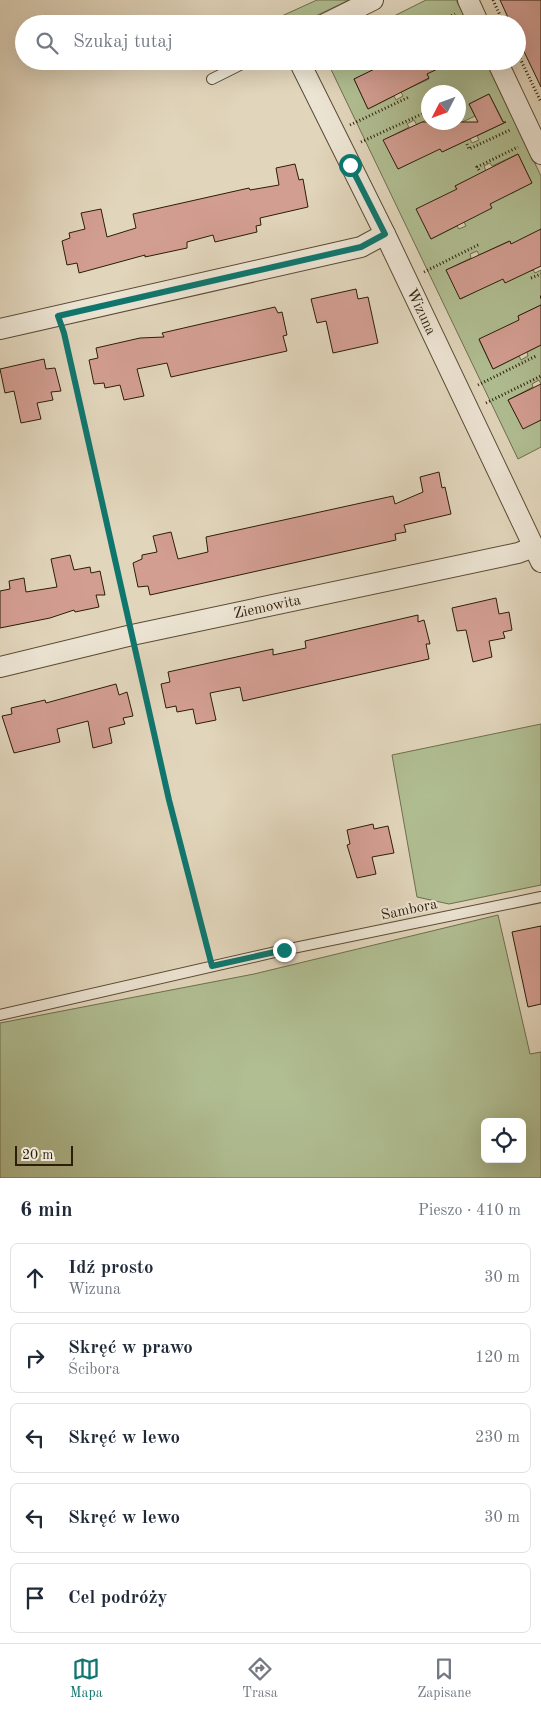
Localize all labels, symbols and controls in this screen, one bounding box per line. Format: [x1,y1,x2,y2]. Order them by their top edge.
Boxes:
search box [15,15,526,70]
icon: search [33,29,61,57]
text: Szukaj tutaj [73,33,173,52]
north arrow [421,85,466,130]
route start [339,154,362,177]
street label: Wizuna [403,287,438,338]
street label: Ziemowita [233,593,303,622]
street label: Sambora [380,897,439,924]
route end [273,939,296,962]
map controls [481,1118,526,1163]
button: locate [481,1118,526,1163]
scale bar [15,1143,72,1166]
text: 20 m [22,1148,53,1162]
text: 6 min [20,1200,73,1221]
text: Pieszo · 410 m [418,1203,521,1219]
text: Idź prosto [68,1259,153,1278]
icon: ahead [21,1264,49,1292]
text: 30 m [484,1270,520,1286]
text: Wizuna [68,1282,121,1298]
text: Skręć w prawo [68,1339,193,1358]
icon: right [21,1344,49,1372]
text: 120 m [475,1350,520,1366]
text: Ścibora [68,1362,120,1378]
icon: left [21,1424,49,1452]
text: Skręć w lewo [68,1429,180,1448]
text: 230 m [475,1430,520,1446]
icon: left [21,1504,49,1532]
text: Skręć w lewo [68,1509,180,1528]
text: 30 m [484,1510,520,1526]
icon: arrive [21,1584,49,1612]
text: Cel podróży [68,1589,167,1608]
tab: Mapa [70,1655,103,1702]
tab: Trasa [242,1655,278,1702]
tab: Zapisane [417,1655,471,1702]

